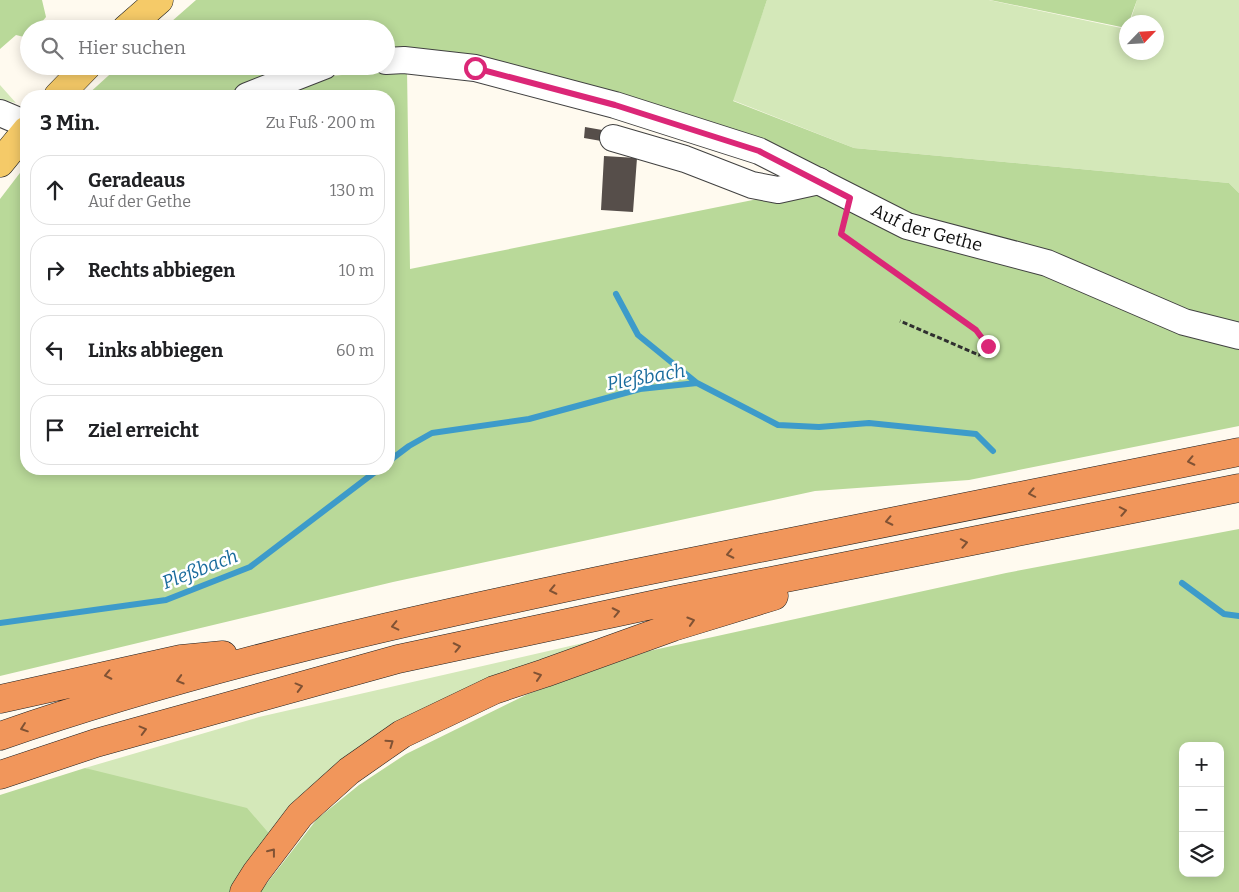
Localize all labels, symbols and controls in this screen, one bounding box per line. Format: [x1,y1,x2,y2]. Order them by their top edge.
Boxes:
north arrow [1119,15,1164,60]
search box [20,20,395,75]
icon: search [38,34,66,62]
text: Hier suchen [78,36,186,59]
route start [464,57,487,80]
text: 3 Min. [40,110,100,136]
text: Zu Fuß · 200 m [266,113,375,132]
text: Geradeaus [88,169,185,192]
icon: ahead [41,176,69,204]
text: 130 m [330,181,374,200]
text: Auf der Gethe [88,192,191,211]
street label: Auf der Gethe [868,199,985,256]
icon: right [41,256,69,284]
text: Rechts abbiegen [88,259,235,282]
text: 10 m [339,261,374,280]
route end [977,335,1000,358]
icon: left [41,336,69,364]
text: Links abbiegen [88,339,223,362]
text: 60 m [336,341,374,360]
water label: Pleßbach [605,359,687,395]
icon: arrive [41,416,69,444]
text: Ziel erreicht [88,419,199,442]
one-way arrow [1187,456,1196,466]
one-way arrow [1027,488,1036,498]
one-way arrow [1119,506,1128,517]
one-way arrow [884,515,893,526]
one-way arrow [959,538,968,549]
water label: Pleßbach [159,544,241,594]
one-way arrow [725,548,734,559]
one-way arrow [549,584,558,595]
one-way arrow [611,607,620,618]
one-way arrow [686,617,695,627]
one-way arrow [390,620,399,631]
one-way arrow [452,642,461,652]
one-way arrow [103,669,112,680]
one-way arrow [533,671,541,681]
one-way arrow [176,675,184,685]
one-way arrow [295,682,303,692]
one-way arrow [21,722,29,732]
one-way arrow [138,725,147,736]
one-way arrow [384,740,394,749]
map controls [1179,742,1224,877]
button: + [1179,742,1224,787]
button: − [1179,787,1224,832]
button: layers [1179,832,1224,877]
one-way arrow [266,849,274,858]

